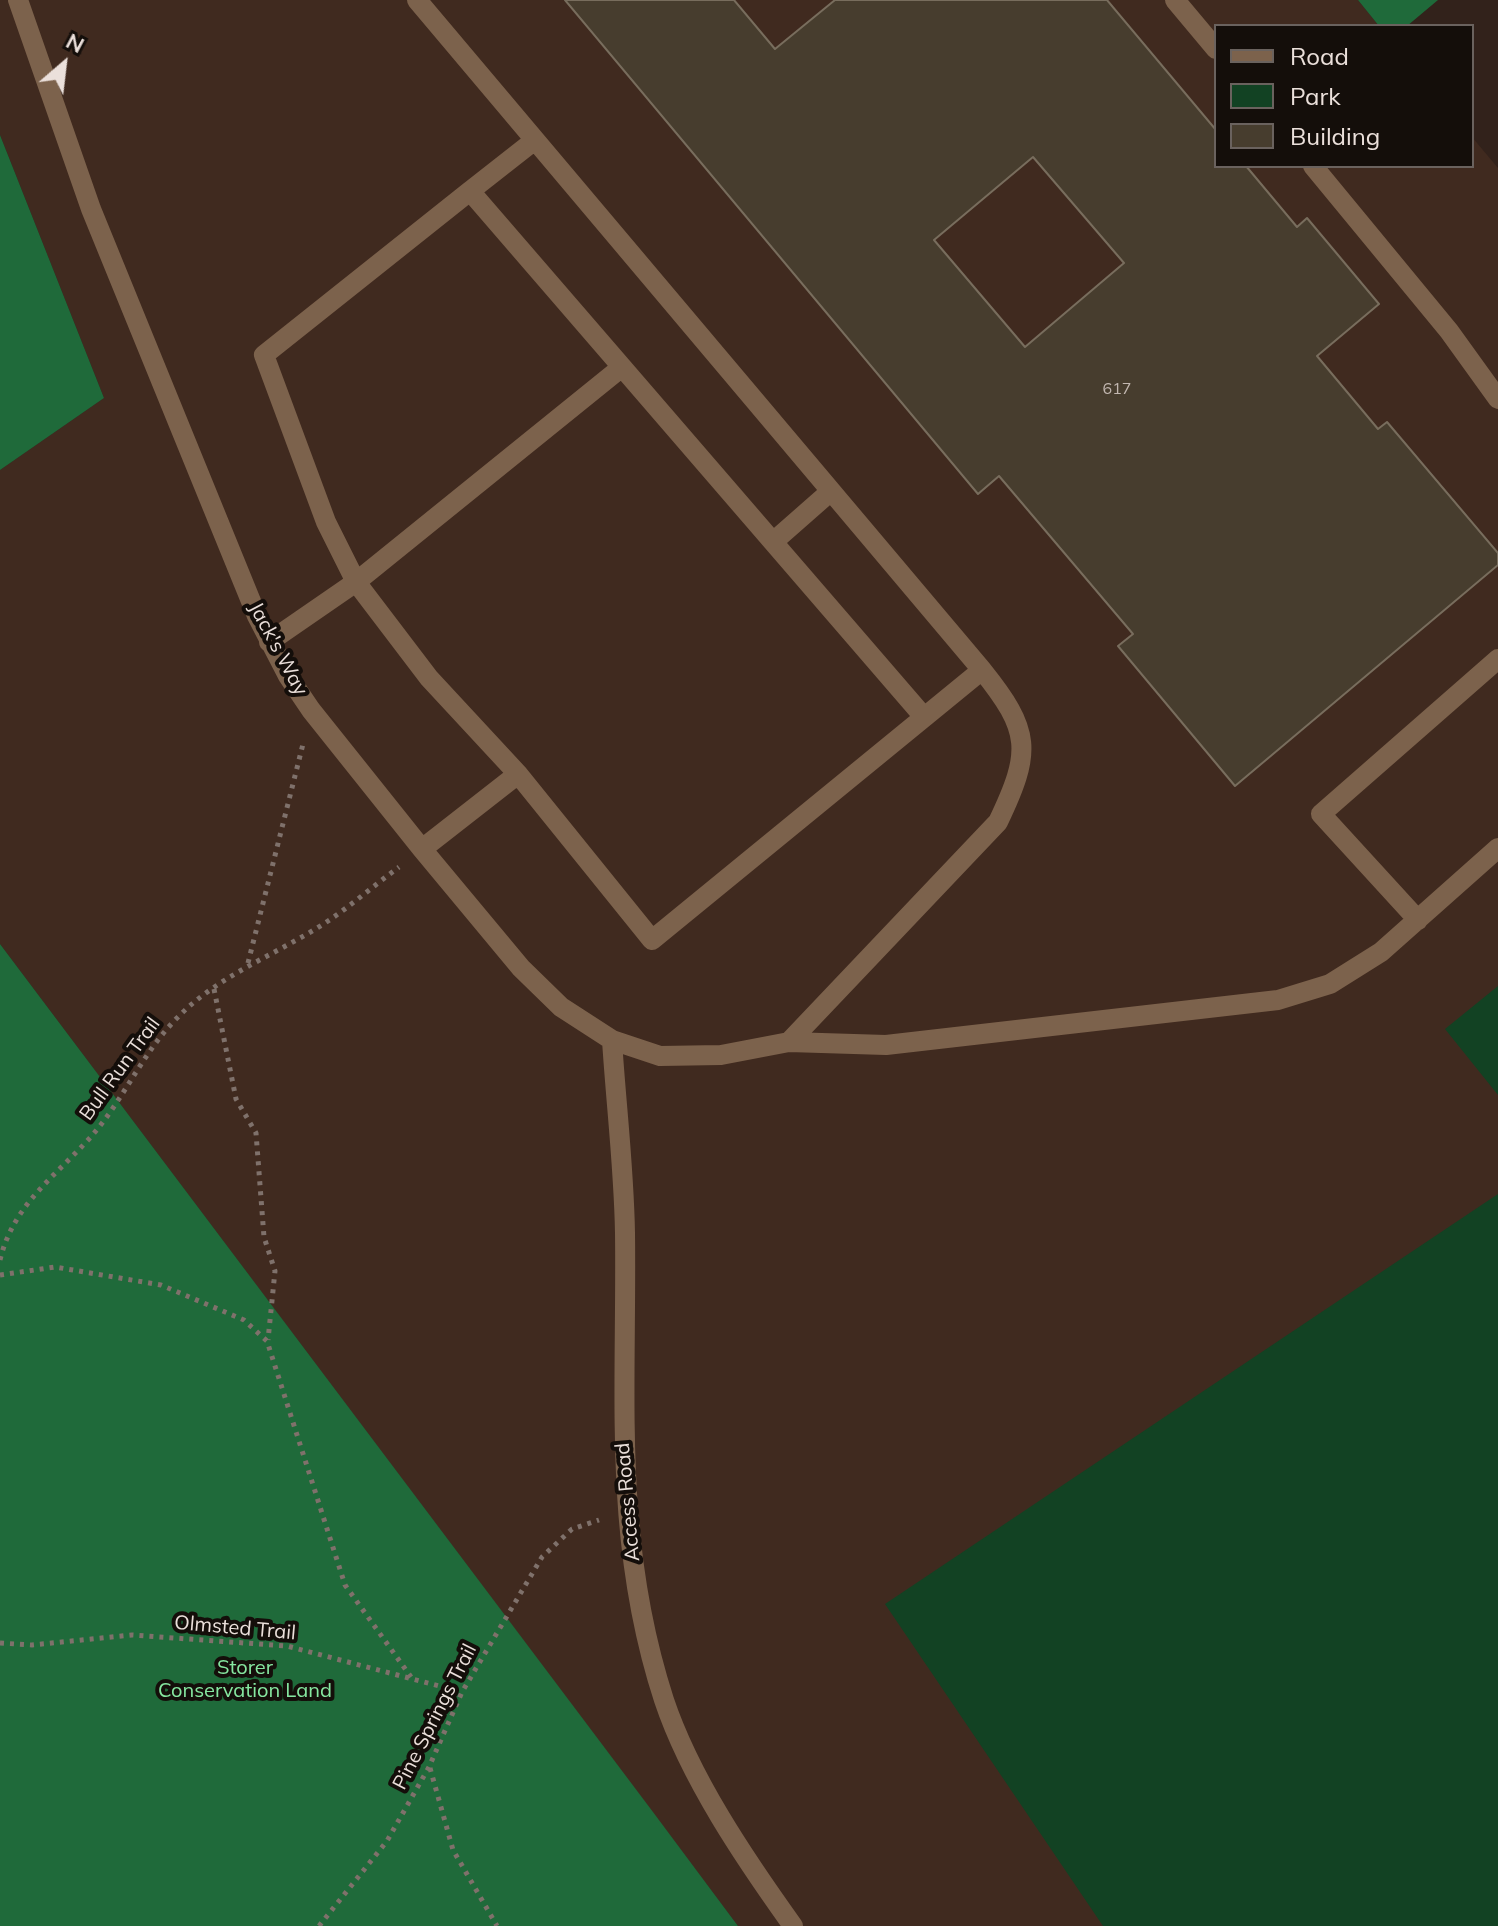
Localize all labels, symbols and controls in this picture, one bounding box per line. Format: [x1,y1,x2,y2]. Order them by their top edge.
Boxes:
north arrow [24,24,104,104]
legend [1214,24,1474,168]
text: N [61,27,89,59]
text: Road [1290,41,1349,71]
text: Park [1290,81,1341,111]
text: Building [1290,121,1380,151]
house number: 617 [1103,379,1131,399]
street label: Jack's Way [243,598,313,700]
street label: Bull Run Trail [75,1013,165,1125]
street label: Access Road [611,1442,645,1562]
street label: Olmsted Trail [173,1611,297,1645]
street label: Pine Springs Trail [388,1640,482,1794]
park label: Storer Conservation Land [158,1656,332,1703]

